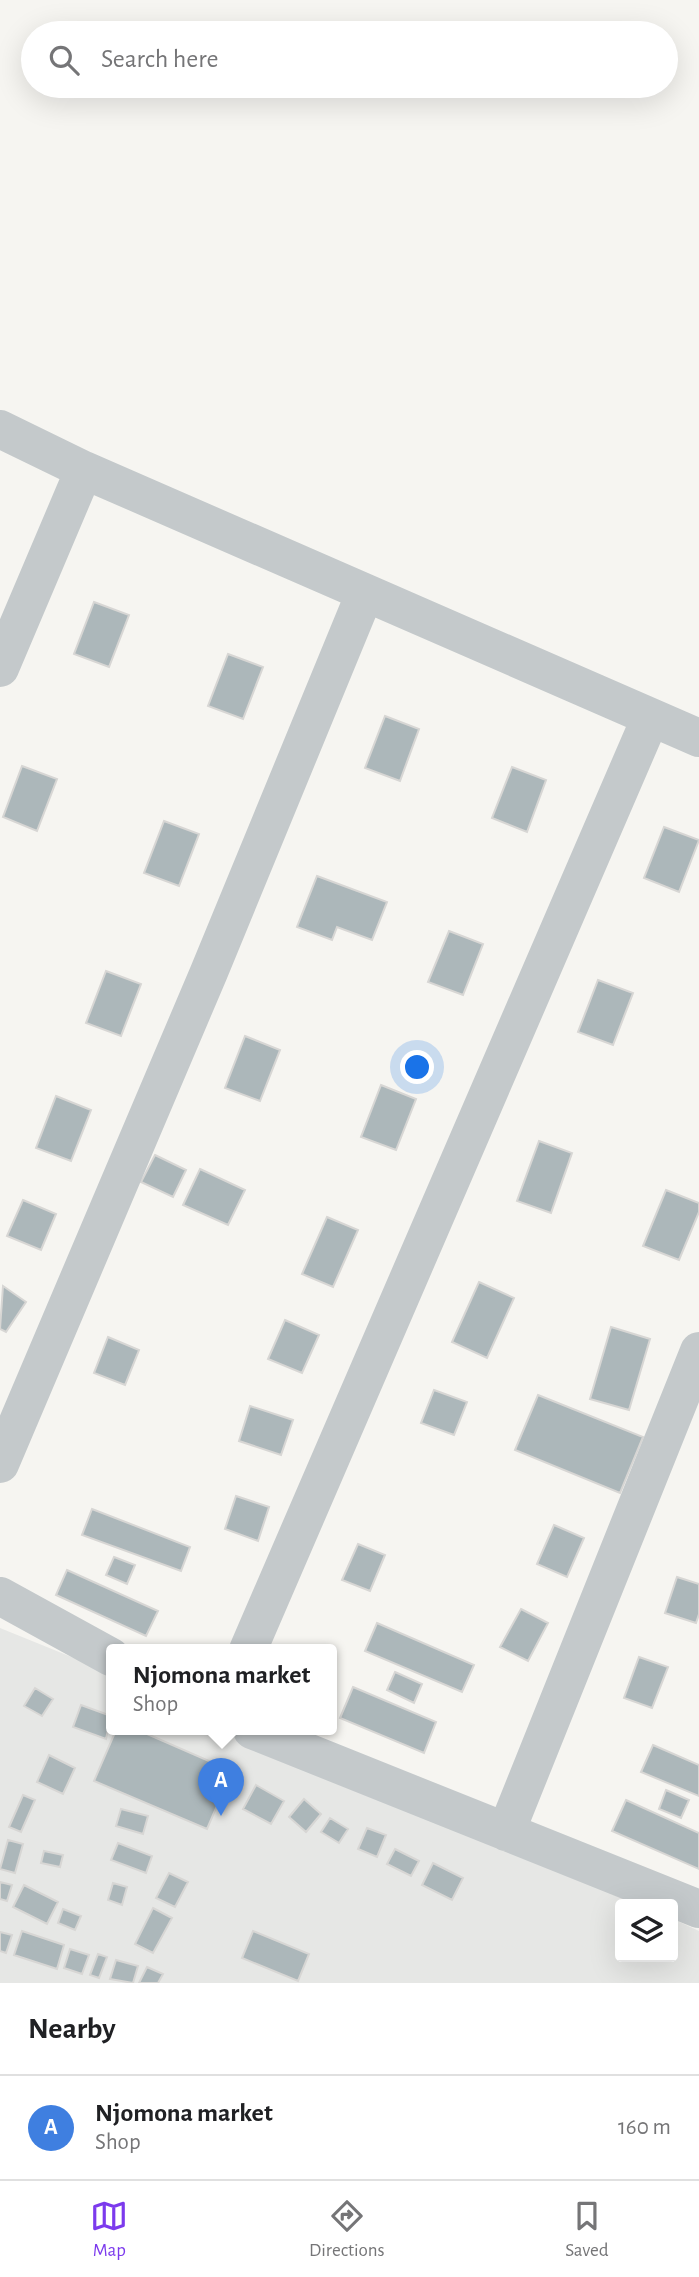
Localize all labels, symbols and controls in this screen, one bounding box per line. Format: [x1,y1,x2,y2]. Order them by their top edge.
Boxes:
search box [21,21,678,98]
icon: search [45,41,83,79]
text: Search here [101,46,219,72]
your location [400,1050,434,1084]
popup [106,1644,337,1735]
text: Njomona market [133,1662,310,1688]
text: Shop [133,1693,178,1716]
pin: A [198,1758,244,1816]
map controls [615,1899,678,1962]
button: layers [615,1899,678,1962]
text: Nearby [28,2014,116,2044]
text: Njomona market [95,2100,273,2126]
text: A [44,2116,58,2139]
text: 160 m [618,2116,671,2139]
text: Shop [95,2131,141,2154]
tab: Map [90,2197,128,2262]
tab: Directions [309,2197,385,2262]
tab: Saved [565,2197,609,2262]

